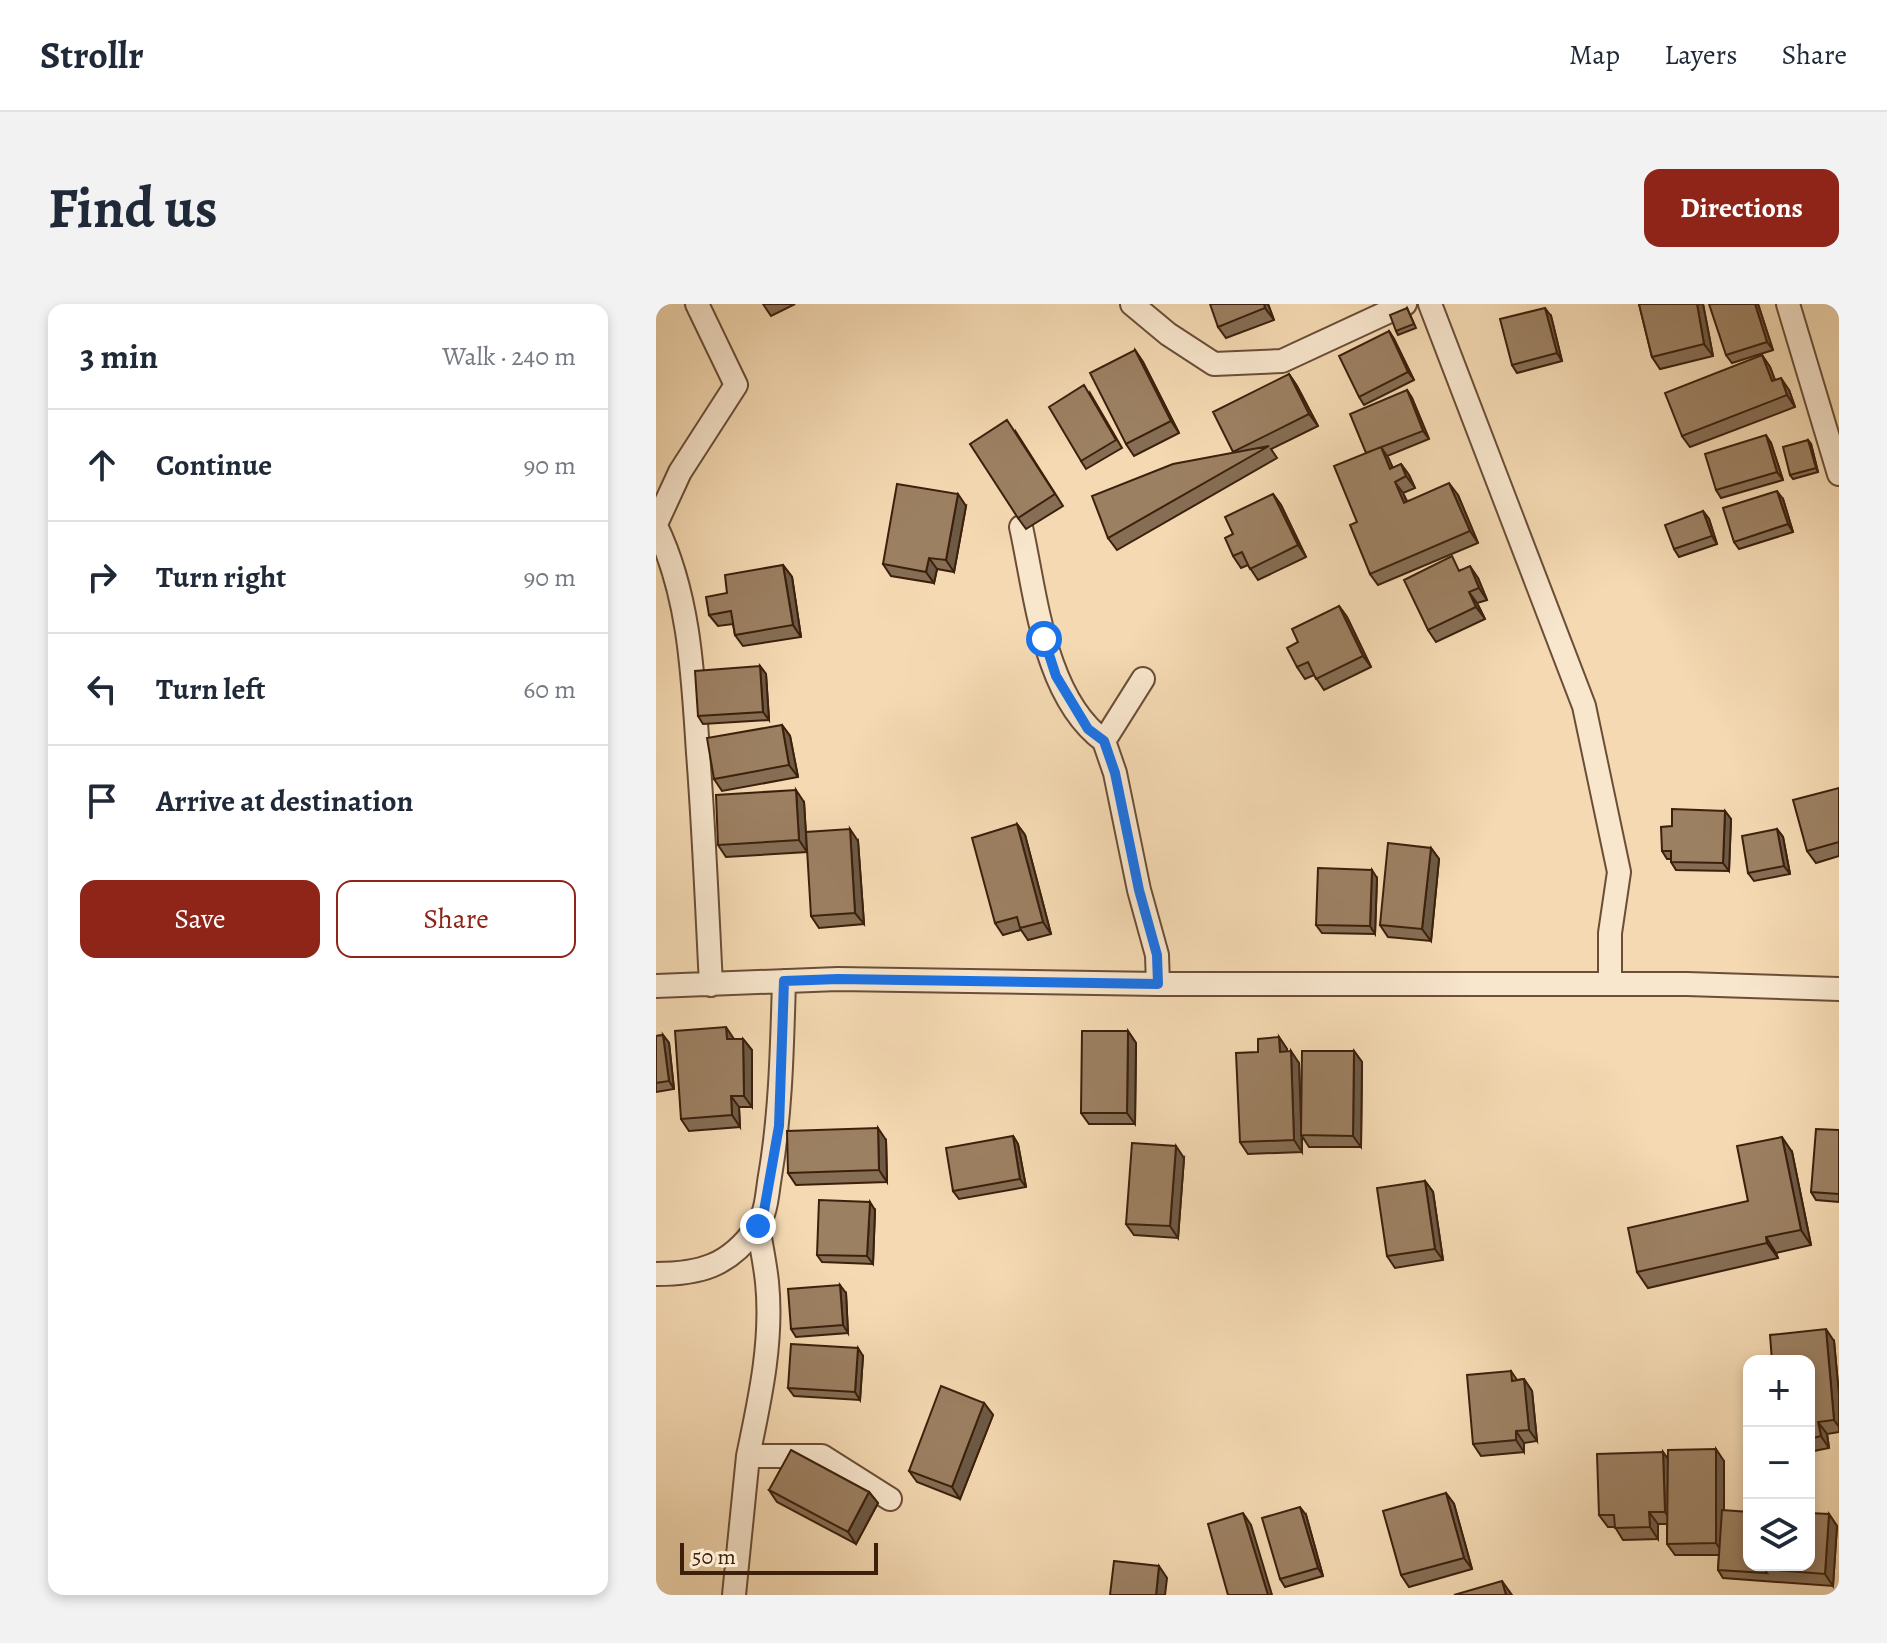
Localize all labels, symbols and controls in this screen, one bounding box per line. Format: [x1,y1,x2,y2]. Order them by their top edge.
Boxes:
text: Strollr [40,29,144,81]
text: Map [1569,36,1620,74]
text: Layers [1664,36,1737,74]
text: Share [1781,36,1847,74]
button: Directions [1644,169,1839,247]
text: Find us [48,170,218,246]
text: 3 min [80,333,158,380]
text: Walk · 240 m [442,339,576,374]
icon: ahead [80,443,124,487]
text: Continue [156,445,272,485]
text: 90 m [524,448,576,483]
icon: right [80,555,124,599]
text: Turn right [156,557,286,597]
text: 90 m [524,560,576,595]
route start [1026,621,1062,657]
icon: left [80,667,124,711]
text: Turn left [156,669,265,709]
text: 60 m [523,672,576,707]
icon: arrive [80,779,124,823]
text: Arrive at destination [156,781,413,821]
button: Save [80,880,320,958]
button: Share [336,880,576,958]
route end [740,1208,776,1244]
map controls [1743,1355,1815,1571]
button: + [1743,1355,1815,1427]
button: − [1743,1427,1815,1499]
button: layers [1743,1499,1815,1571]
scale bar [680,1539,878,1575]
text: 50 m [692,1542,736,1572]

